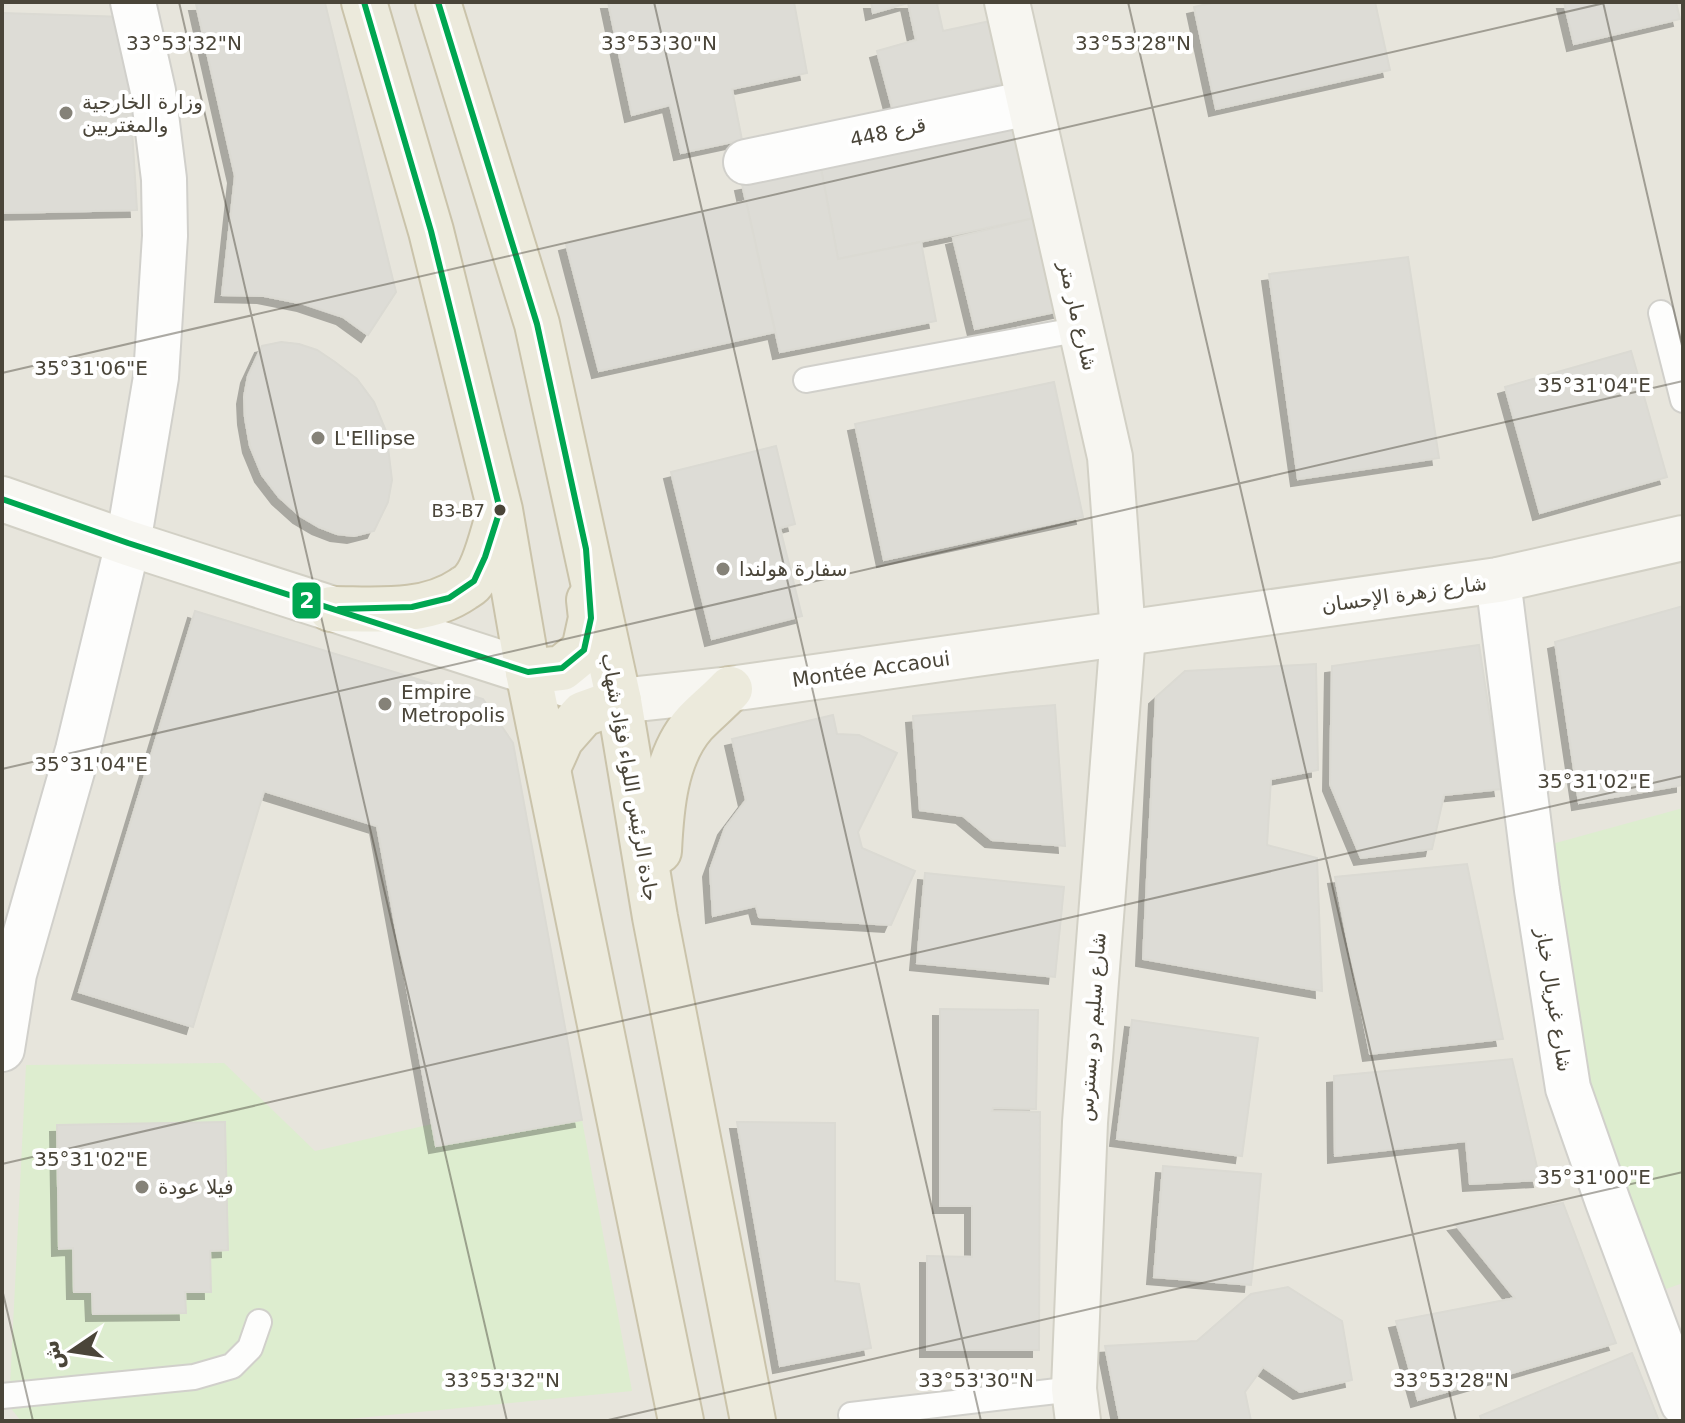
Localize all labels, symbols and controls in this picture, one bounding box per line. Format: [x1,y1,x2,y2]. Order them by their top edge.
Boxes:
text: 33°53'32"N [126,31,242,55]
text: 33°53'30"N [601,31,717,55]
text: 33°53'28"N [1075,31,1191,55]
place label: وزارة الخارجية والمغتربين [82,90,203,137]
marker: وزارة الخارجية والمغتربين [57,104,75,122]
street label: قرع 448 [848,112,928,152]
street label: شارع مار متر [1054,258,1102,373]
text: 35°31'06"E [34,356,148,380]
text: 35°31'04"E [1537,373,1651,397]
place label: L'Ellipse [334,426,415,450]
marker: L'Ellipse [309,429,327,447]
place label: B3-B7 [432,500,485,521]
marker: B3-B7 [492,502,508,518]
place label: سفارة هولندا [739,557,848,581]
marker: سفارة هولندا [714,560,732,578]
street label: شارع زهرة الإحسان [1320,571,1488,617]
line badge: 2 [291,581,322,620]
text: 2 [299,588,315,613]
street label: Montée Accaoui [791,646,951,692]
street label: جادة الرئيس اللواء فؤاد شهاب [596,651,664,903]
place label: Empire Metropolis [401,680,505,727]
marker: Empire Metropolis [376,695,394,713]
text: 35°31'04"E [34,752,148,776]
text: 35°31'02"E [1537,769,1651,793]
street label: شارع غبريال خباز [1531,926,1577,1074]
street label: شارع سليم دو بسترس [1073,932,1111,1122]
text: 35°31'02"E [34,1147,148,1171]
text: 35°31'00"E [1537,1165,1651,1189]
place label: فيلا عودة [158,1175,234,1199]
marker: فيلا عودة [133,1178,151,1196]
north arrow [32,1311,112,1391]
text: ش [37,1338,69,1373]
text: 33°53'32"N [444,1368,560,1392]
text: 33°53'30"N [918,1368,1034,1392]
text: 33°53'28"N [1393,1368,1509,1392]

